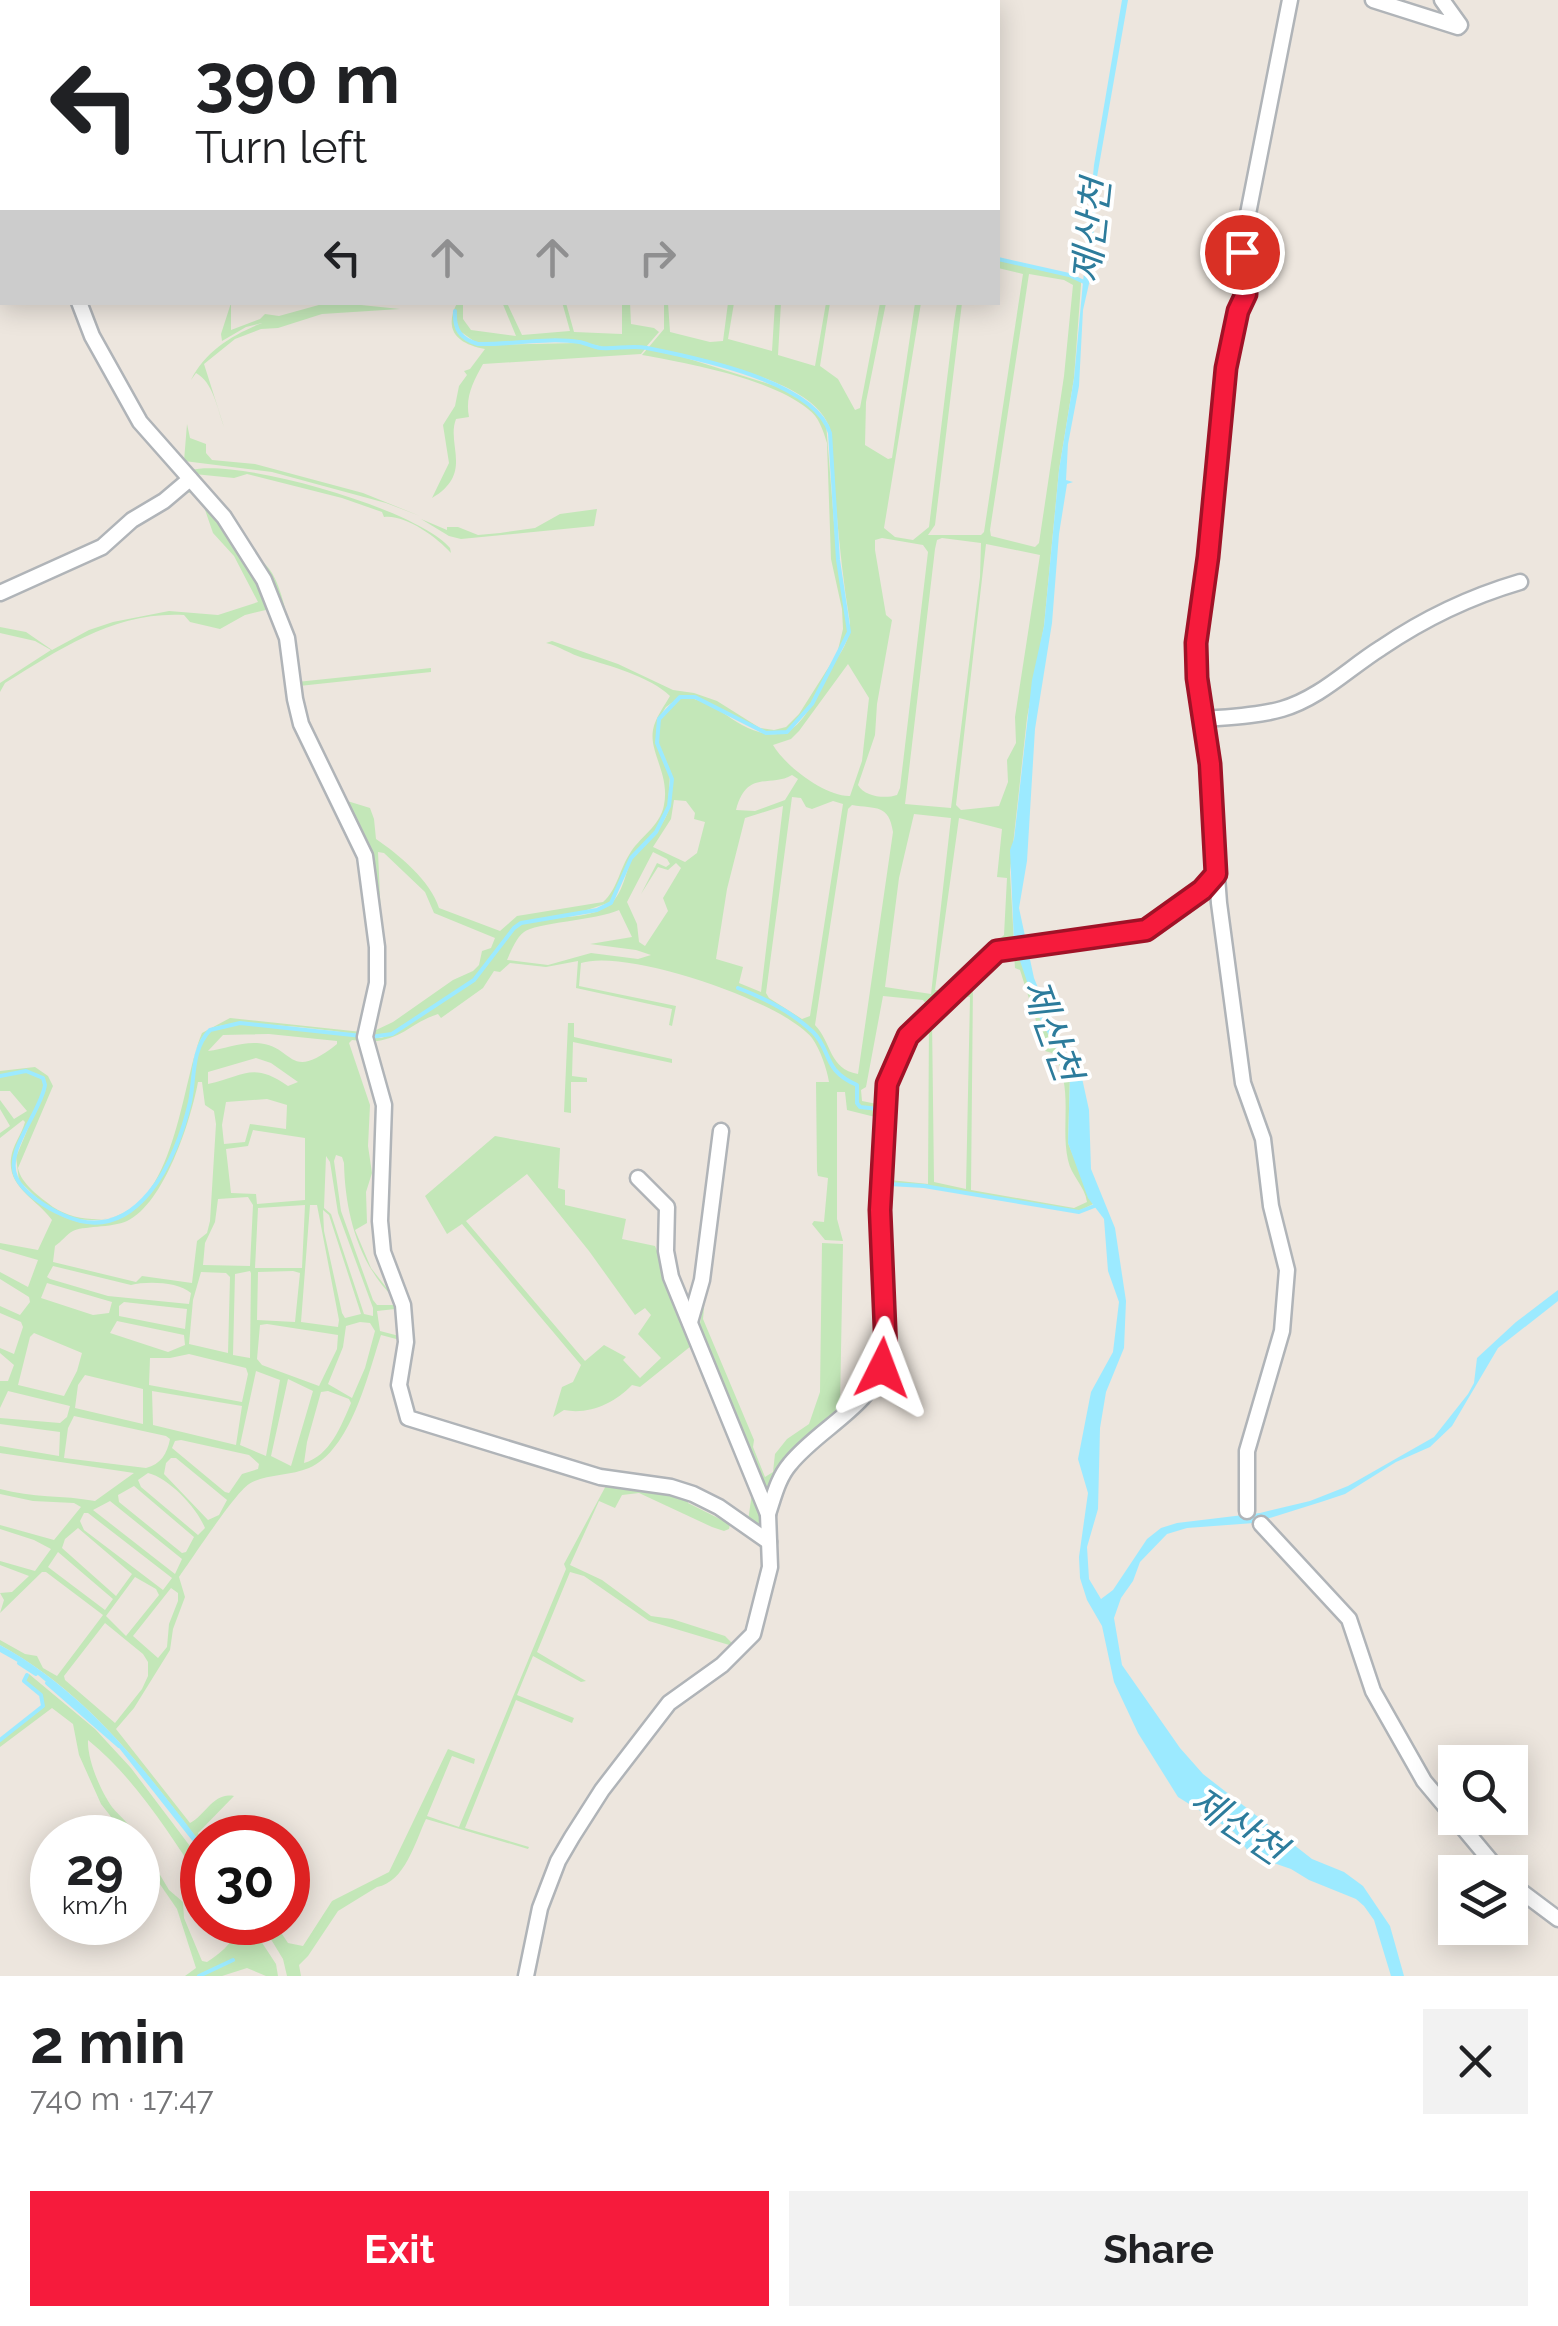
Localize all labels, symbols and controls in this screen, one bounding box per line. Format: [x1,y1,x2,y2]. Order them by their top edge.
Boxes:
text: 390 m [195,37,400,119]
icon: left [30,40,160,170]
text: Turn left [195,121,367,174]
water label: 제산천 [1063,172,1119,286]
pin [1200,210,1285,295]
icon: arrive [1215,225,1270,280]
icon: left [315,230,370,285]
icon: ahead [420,230,475,285]
icon: ahead [525,230,580,285]
icon: right [630,230,685,285]
water label: 제산천 [1013,973,1092,1091]
position arrow [830,1316,934,1420]
map controls [1438,1745,1528,1945]
button: search [1438,1745,1528,1835]
water label: 제산천 [1182,1777,1297,1875]
speed limit sign: 30 [180,1815,310,1945]
text: 29 [66,1838,124,1897]
button: layers [1438,1855,1528,1945]
text: km/h [62,1890,128,1920]
text: 2 min [30,2007,186,2077]
button: close [1423,2009,1528,2114]
text: 740 m · 17:47 [30,2080,214,2117]
button: Exit [30,2191,769,2306]
button: Share [789,2191,1528,2306]

